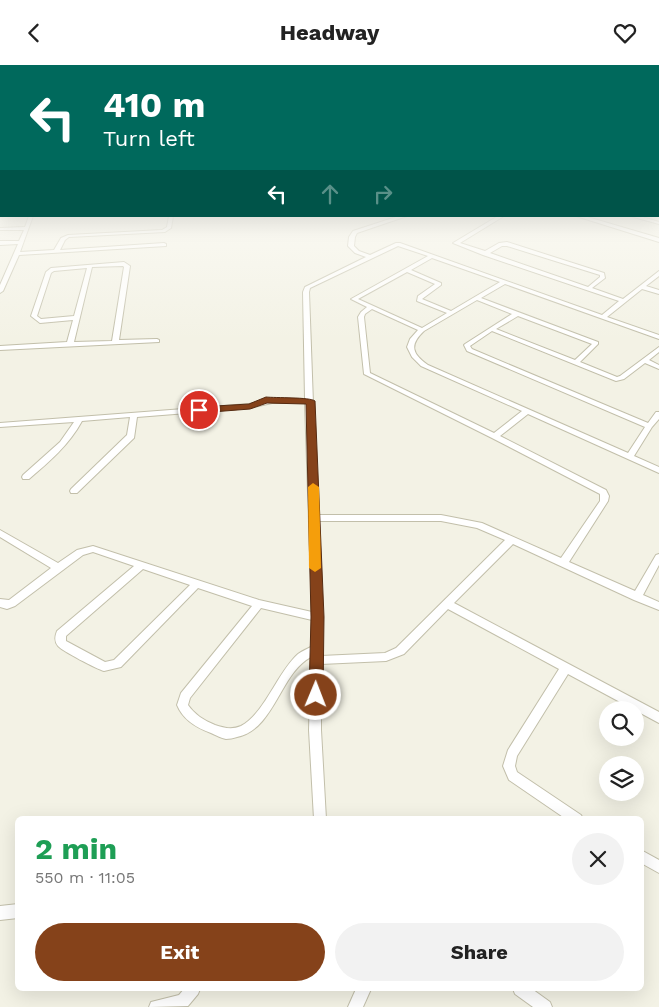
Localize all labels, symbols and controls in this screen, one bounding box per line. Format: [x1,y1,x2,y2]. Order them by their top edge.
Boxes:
icon: back [20,19,48,47]
icon: heart [611,19,639,47]
text: Headway [280,20,379,45]
text: 410 m [103,84,205,126]
icon: left [20,85,85,150]
text: Turn left [103,126,195,151]
icon: left [263,180,291,208]
icon: ahead [316,180,344,208]
icon: right [369,180,397,208]
pin [178,389,220,431]
icon: arrive [185,396,213,424]
position arrow [289,668,341,720]
map controls [599,701,644,801]
button: search [599,701,644,746]
button: layers [599,756,644,801]
text: 2 min [35,831,117,866]
button: close [572,833,624,885]
text: 550 m · 11:05 [35,868,135,887]
button: Exit [35,923,325,981]
button: Share [335,923,624,981]

